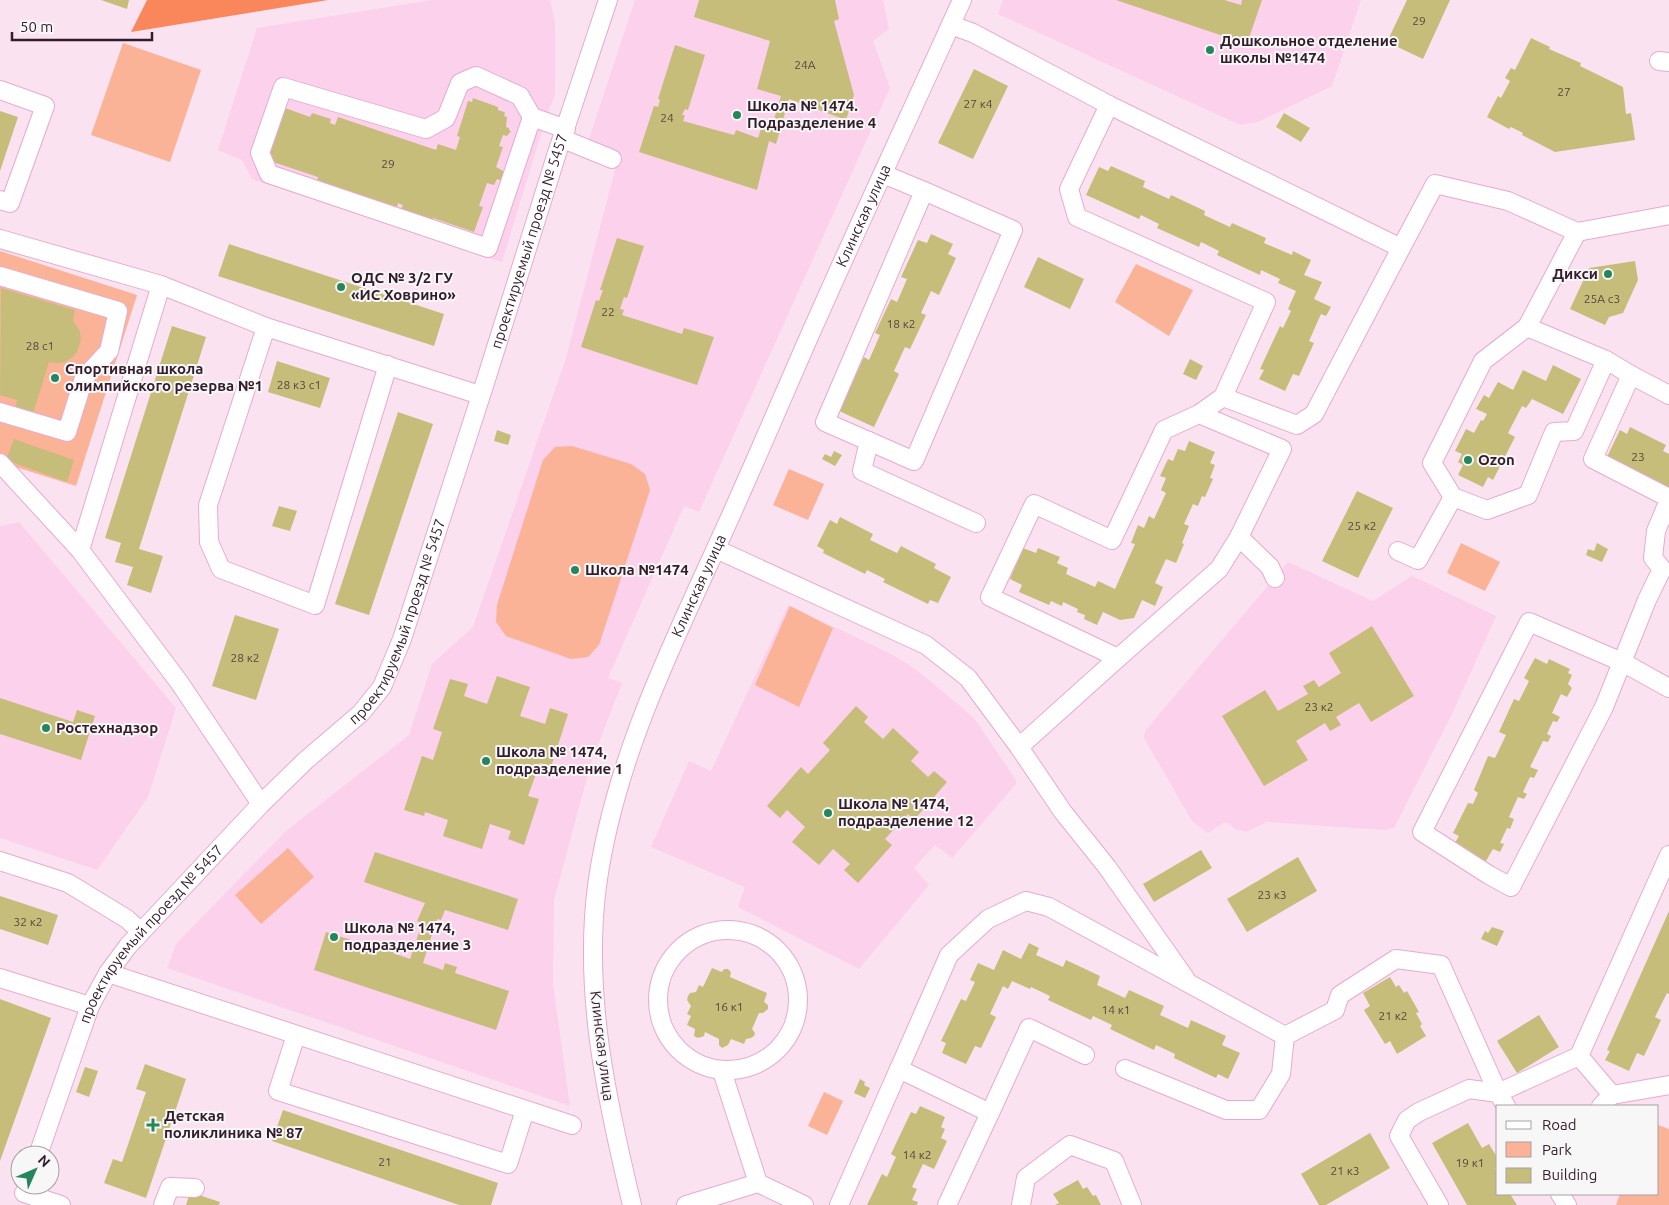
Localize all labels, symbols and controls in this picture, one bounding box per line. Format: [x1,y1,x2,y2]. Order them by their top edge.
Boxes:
scale bar [12,10,152,42]
house number: 29 [1412,14,1426,27]
text: 50 m [20,18,53,35]
place label: Дошкольное отделение школы №1474 [1220,32,1398,66]
marker: Дошкольное отделение школы №1474 [1204,44,1216,56]
house number: 24А [794,58,816,71]
house number: 27 [1557,85,1571,98]
place label: Школа № 1474. Подразделение 4 [747,97,876,131]
house number: 27 к4 [963,97,993,110]
marker: Школа № 1474. Подразделение 4 [731,109,743,121]
house number: 24 [660,111,674,124]
street label: проектируемый проезд № 5457 [487,131,571,351]
house number: 29 [381,157,395,170]
street label: Клинская улица [832,162,894,270]
place label: Дикси [1552,265,1598,282]
marker: Дикси [1602,268,1614,280]
place label: ОДС № 3/2 ГУ «ИС Ховрино» [351,269,456,303]
marker: ОДС № 3/2 ГУ «ИС Ховрино» [335,281,347,293]
house number: 25А с3 [1584,292,1620,305]
house number: 22 [601,305,615,318]
house number: 18 к2 [886,317,916,330]
house number: 28 с1 [26,339,54,352]
place label: Спортивная школа олимпийского резерва №1 [65,360,263,394]
marker: Спортивная школа олимпийского резерва №1 [49,372,61,384]
house number: 28 к3 с1 [277,378,321,391]
house number: 23 [1631,450,1645,463]
place label: Ozon [1478,451,1515,468]
marker: Ozon [1462,454,1474,466]
street label: проектируемый проезд № 5457 [345,517,448,728]
house number: 25 к2 [1347,519,1377,532]
street label: Клинская улица [668,532,729,640]
place label: Школа №1474 [585,561,689,578]
marker: Школа №1474 [569,564,581,576]
house number: 28 к2 [230,651,260,664]
house number: 23 к2 [1304,700,1334,713]
place label: Ростехнадзор [56,719,158,736]
marker: Ростехнадзор [40,722,52,734]
place label: Школа № 1474, подразделение 1 [496,743,623,777]
marker: Школа № 1474, подразделение 1 [480,755,492,767]
place label: Школа № 1474, подразделение 12 [838,795,974,829]
marker: Школа № 1474, подразделение 12 [822,807,834,819]
street label: проектируемый проезд № 5457 [76,841,226,1026]
house number: 23 к3 [1257,888,1287,901]
house number: 32 к2 [13,915,43,928]
place label: Школа № 1474, подразделение 3 [344,919,471,953]
marker: Школа № 1474, подразделение 3 [328,931,340,943]
street label: Клинская улица [587,990,618,1102]
house number: 16 к1 [714,1000,744,1013]
house number: 14 к1 [1101,1003,1131,1016]
house number: 21 к2 [1378,1009,1408,1022]
legend [1496,1105,1659,1195]
place label: Детская поликлиника № 87 [164,1107,303,1141]
text: Road [1542,1116,1577,1133]
marker: Детская поликлиника № 87 [146,1118,160,1132]
text: Park [1542,1141,1572,1158]
north arrow [10,1145,60,1195]
house number: 14 к2 [902,1148,932,1161]
text: N [35,1151,54,1170]
house number: 21 [378,1155,392,1168]
house number: 19 к1 [1455,1156,1485,1169]
house number: 21 к3 [1330,1164,1360,1177]
text: Building [1542,1166,1597,1183]

